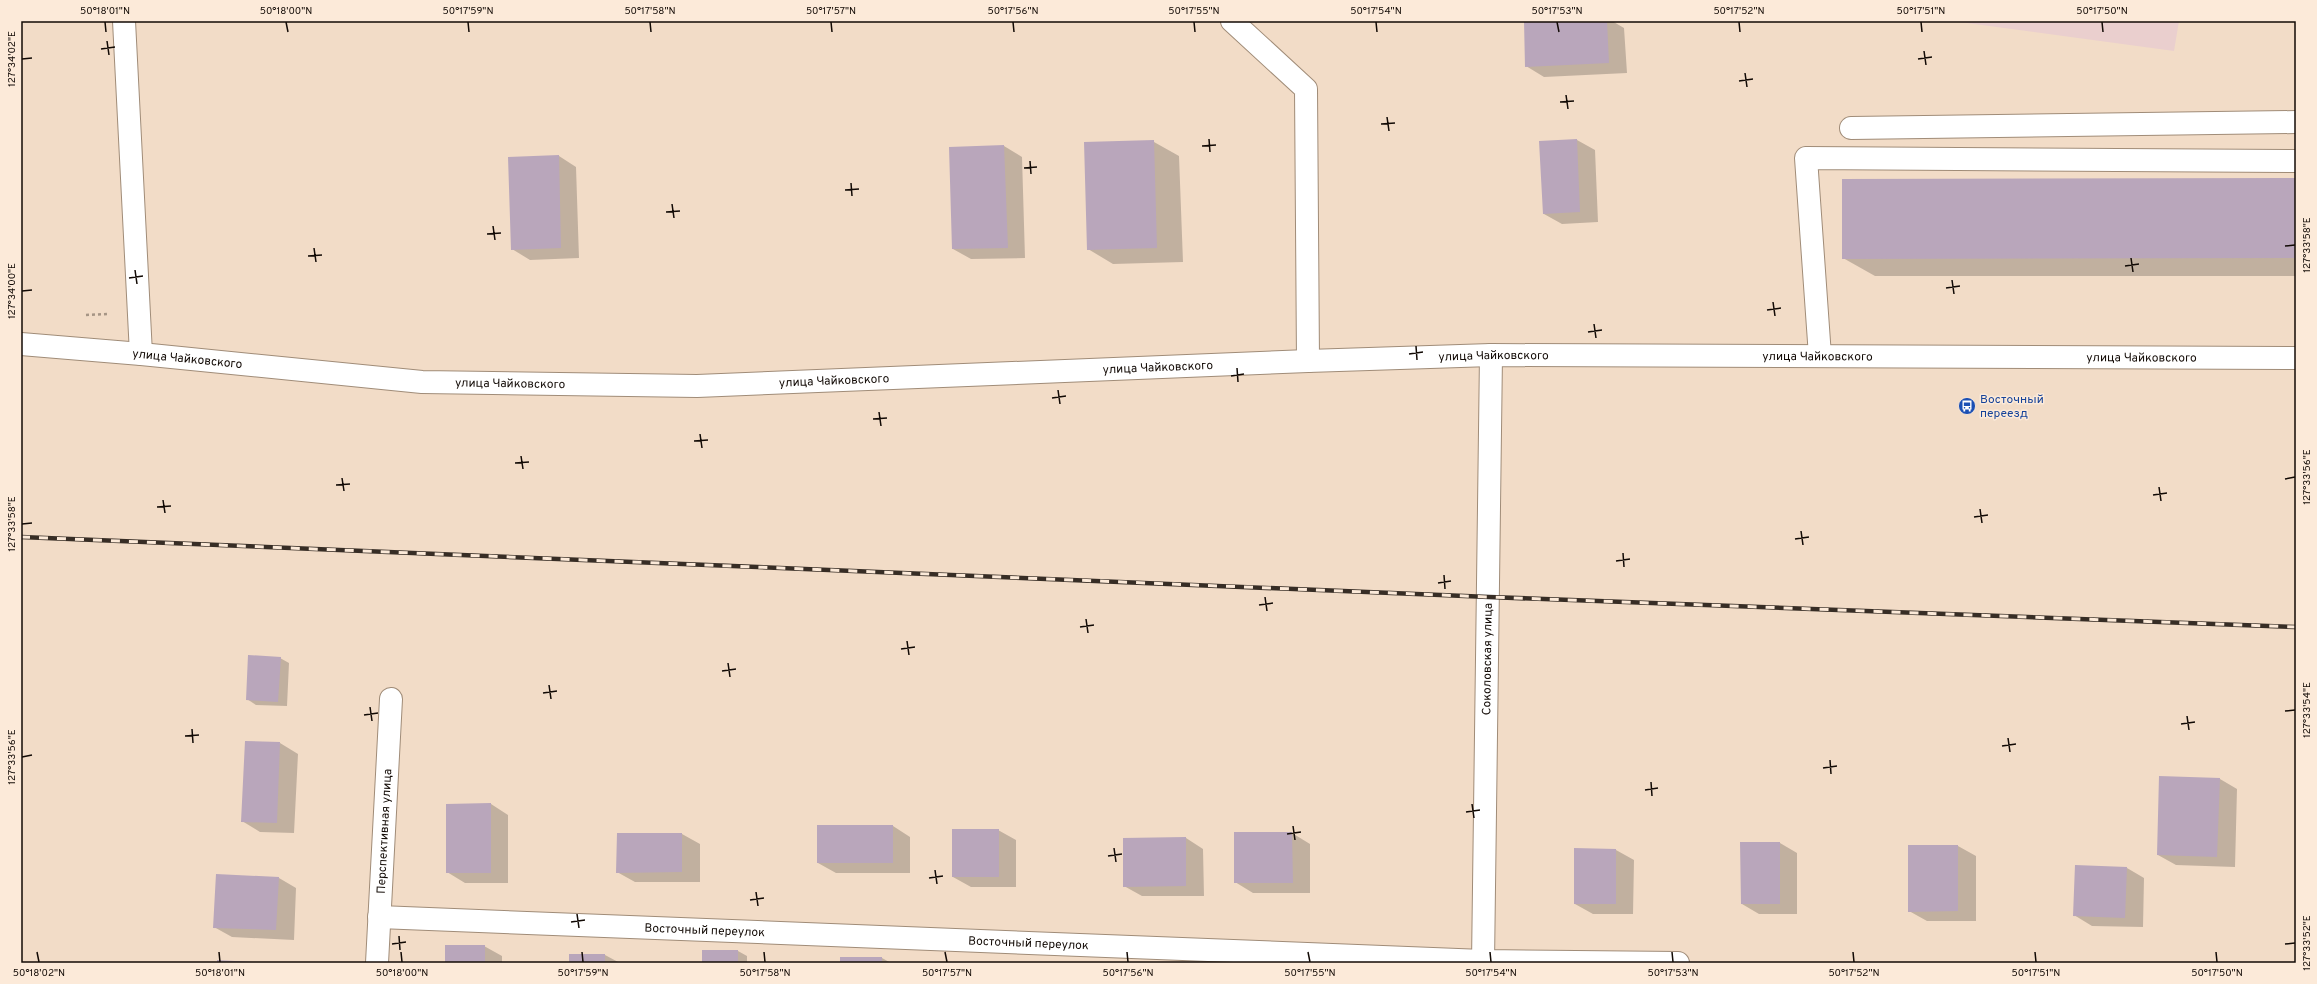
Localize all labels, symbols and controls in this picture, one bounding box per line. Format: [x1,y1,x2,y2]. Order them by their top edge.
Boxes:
text: 50°18'01"N [80,5,130,18]
text: 50°18'00"N [260,5,312,18]
text: 50°17'59"N [443,5,493,18]
text: 50°17'58"N [624,5,676,18]
text: 50°17'57"N [806,5,856,18]
text: 50°17'56"N [987,5,1039,18]
text: 50°17'55"N [1168,5,1220,18]
text: 50°17'54"N [1350,5,1402,18]
text: 50°17'53"N [1531,5,1583,18]
text: 50°17'52"N [1713,5,1765,18]
text: 50°17'51"N [1897,5,1945,18]
text: 50°17'50"N [2076,5,2128,18]
text: 127°34'02"E [6,31,19,87]
text: 127°33'58"E [2301,217,2314,273]
text: 127°34'00"E [6,263,19,319]
street label: улица Чайковского [132,346,243,373]
street label: улица Чайковского [1438,348,1549,366]
street label: улица Чайковского [1762,349,1873,365]
street label: улица Чайковского [2086,350,2197,367]
street label: улица Чайковского [1102,358,1214,378]
street label: улица Чайковского [779,371,890,392]
street label: улица Чайковского [455,375,566,393]
place label: Восточный переезд [1980,392,2044,422]
bus stop icon: Восточный переезд [1957,396,1977,416]
text: 127°33'56"E [2301,449,2314,505]
text: 127°33'58"E [6,496,19,552]
street label: Соколовская улица [1479,603,1497,715]
text: 127°33'54"E [2301,682,2314,738]
text: 127°33'56"E [6,729,19,785]
street label: Перспективная улица [374,768,396,894]
text: 127°33'52"E [2301,915,2314,971]
street label: Восточный переулок [644,921,766,941]
street label: Восточный переулок [968,933,1089,954]
text: 50°18'02"N [13,967,65,980]
text: 50°18'01"N [195,967,245,980]
text: 50°18'00"N [376,967,428,980]
text: 50°17'59"N [558,967,608,980]
text: 50°17'58"N [739,967,791,980]
text: 50°17'57"N [922,967,972,980]
text: 50°17'56"N [1102,967,1154,980]
text: 50°17'55"N [1284,967,1336,980]
text: 50°17'54"N [1465,967,1517,980]
text: 50°17'53"N [1647,967,1699,980]
text: 50°17'52"N [1828,967,1880,980]
text: 50°17'51"N [2012,967,2060,980]
text: 50°17'50"N [2191,967,2243,980]

